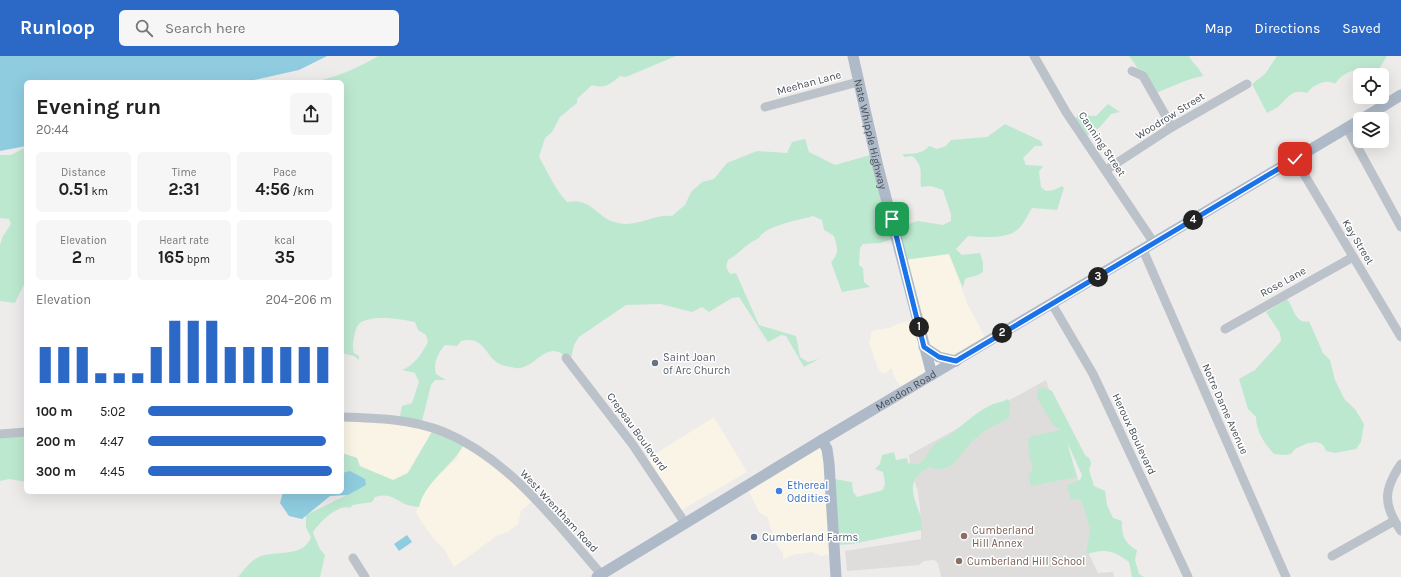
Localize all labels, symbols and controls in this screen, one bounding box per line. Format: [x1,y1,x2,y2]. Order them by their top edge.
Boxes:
search box [119,10,399,46]
text: Runloop [20,17,95,39]
icon: search [133,17,155,39]
text: Search here [165,19,246,37]
text: Map [1205,20,1233,37]
text: Directions [1255,20,1320,37]
text: Saved [1342,20,1381,37]
street label: Meehan Lane [775,68,843,98]
map controls [1353,68,1389,148]
button: locate [1353,68,1389,104]
street label: Nate Whipple Highway [852,78,890,190]
street label: Woodrow Street [1133,90,1207,142]
button: share [290,93,332,135]
text: Evening run [36,94,161,120]
street label: Canning Street [1076,109,1128,179]
button: layers [1353,112,1389,148]
text: 20:44 [36,122,69,137]
pin [1278,142,1312,176]
icon: check [1284,148,1306,170]
text: Distance [61,166,106,179]
text: Time [172,166,196,179]
text: Pace [273,166,296,179]
text: 0.51 [59,179,89,199]
text: 2:31 [168,179,200,199]
text: 4:56 [255,179,290,199]
text: km [89,185,108,198]
text: /km [290,185,314,198]
pin [875,202,909,236]
icon: arrive [881,208,903,230]
pin: 4 [1183,210,1203,230]
text: 4 [1190,213,1196,226]
street label: Kay Street [1339,217,1377,267]
text: Elevation [60,234,107,247]
text: Heart rate [159,234,209,247]
text: kcal [274,234,295,247]
text: 2 [72,247,82,267]
text: 165 [158,247,184,267]
text: 35 [274,247,295,267]
text: m [82,253,95,266]
text: bpm [184,253,210,266]
street label: Rose Lane [1258,264,1308,300]
pin: 3 [1088,267,1108,287]
text: 3 [1095,270,1101,283]
text: Elevation [36,292,91,307]
text: 204–206 m [265,292,332,307]
pin: 1 [909,317,929,337]
text: 1 [917,320,921,333]
pin: 2 [992,323,1012,343]
text: 2 [999,326,1005,339]
place label: Saint Joan of Arc Church [663,351,730,377]
marker: Saint Joan of Arc Church [650,358,660,368]
street label: Notre Dame Avenue [1199,362,1251,457]
street label: Mendon Road [873,367,939,413]
street label: Crepeau Boulevard [604,390,670,474]
street label: Heroux Boulevard [1109,391,1159,477]
text: 100 m [36,404,73,419]
text: 5:02 [100,404,126,419]
text: 200 m [36,434,76,449]
text: 4:47 [100,434,124,449]
text: 300 m [36,464,76,479]
text: 4:45 [100,464,125,479]
street label: West Wrentham Road [517,467,601,555]
place label: Ethereal Oddities [787,479,829,505]
marker: Ethereal Oddities [774,486,784,496]
place label: Cumberland Hill Annex [972,524,1034,550]
place label: Cumberland Farms [762,531,859,544]
marker: Cumberland Hill Annex [959,531,969,541]
marker: Cumberland Farms [749,532,759,542]
place label: Cumberland Hill School [967,555,1085,568]
marker: Cumberland Hill School [954,556,964,566]

